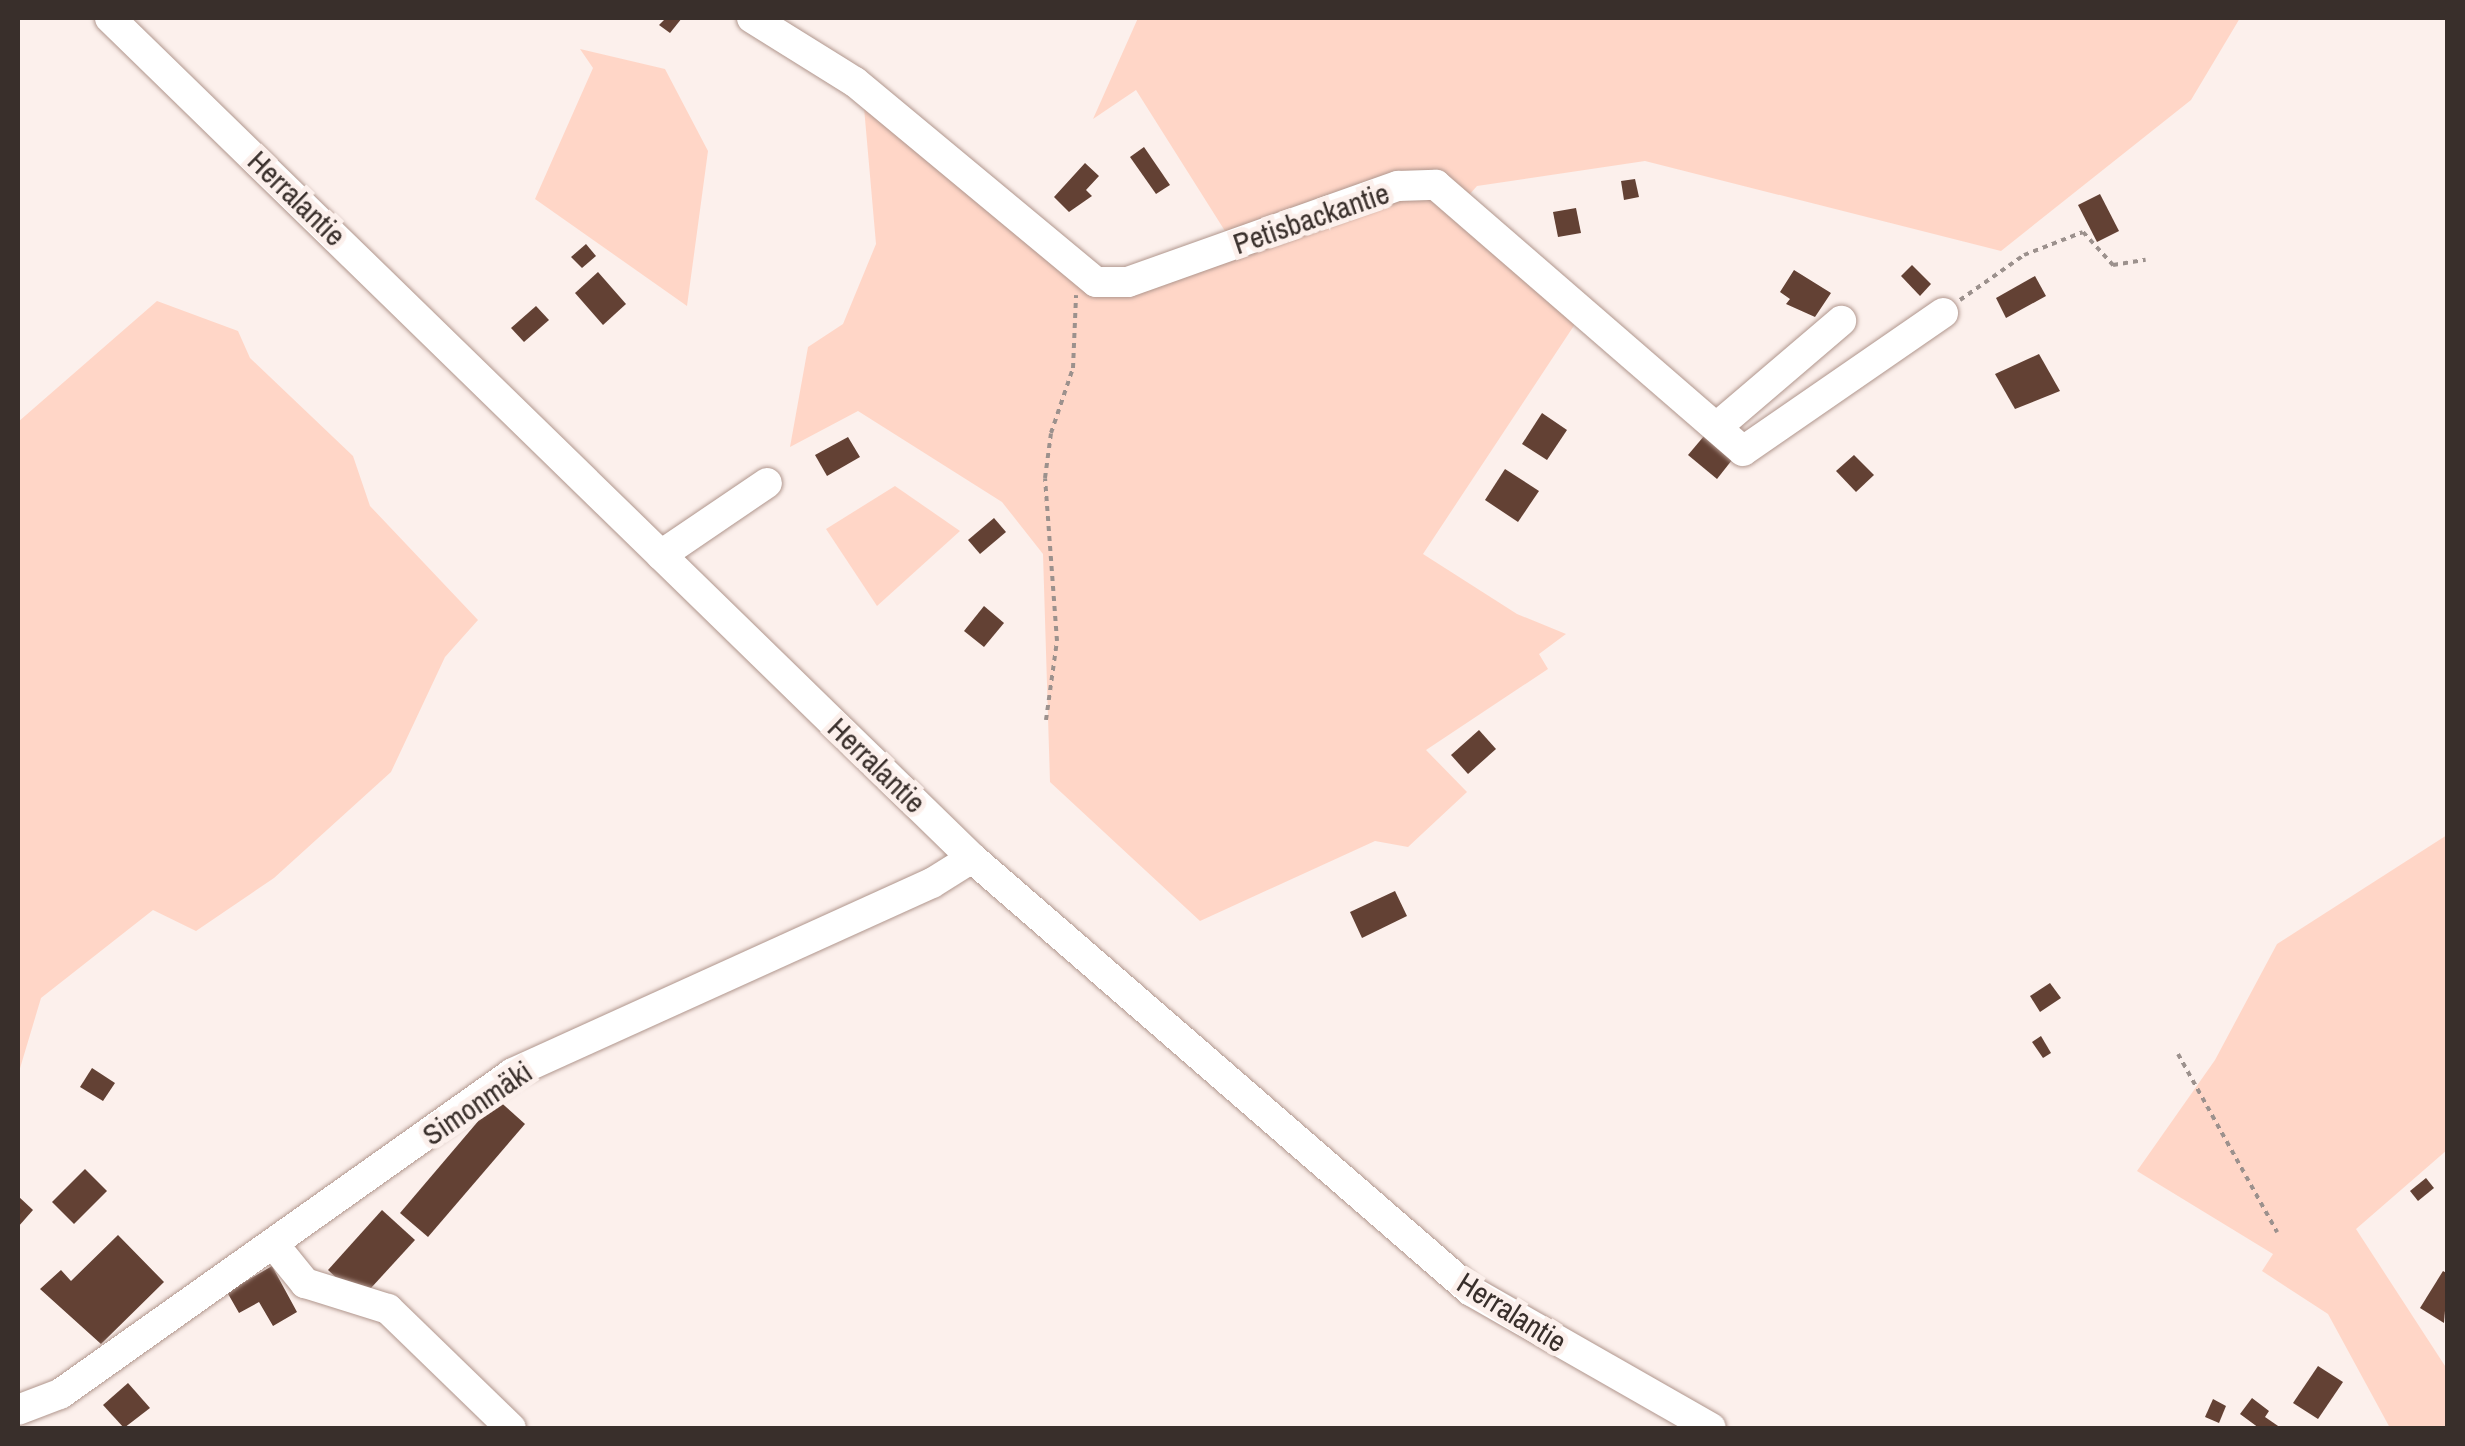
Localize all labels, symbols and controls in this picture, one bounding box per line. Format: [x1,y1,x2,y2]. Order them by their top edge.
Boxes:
street label: Herralantie [241,143,353,253]
street label: Petisbackantie [1228,174,1394,262]
street label: Herralantie [821,710,933,820]
street label: Simonmäki [415,1053,539,1153]
street label: Herralantie [1451,1264,1573,1360]

